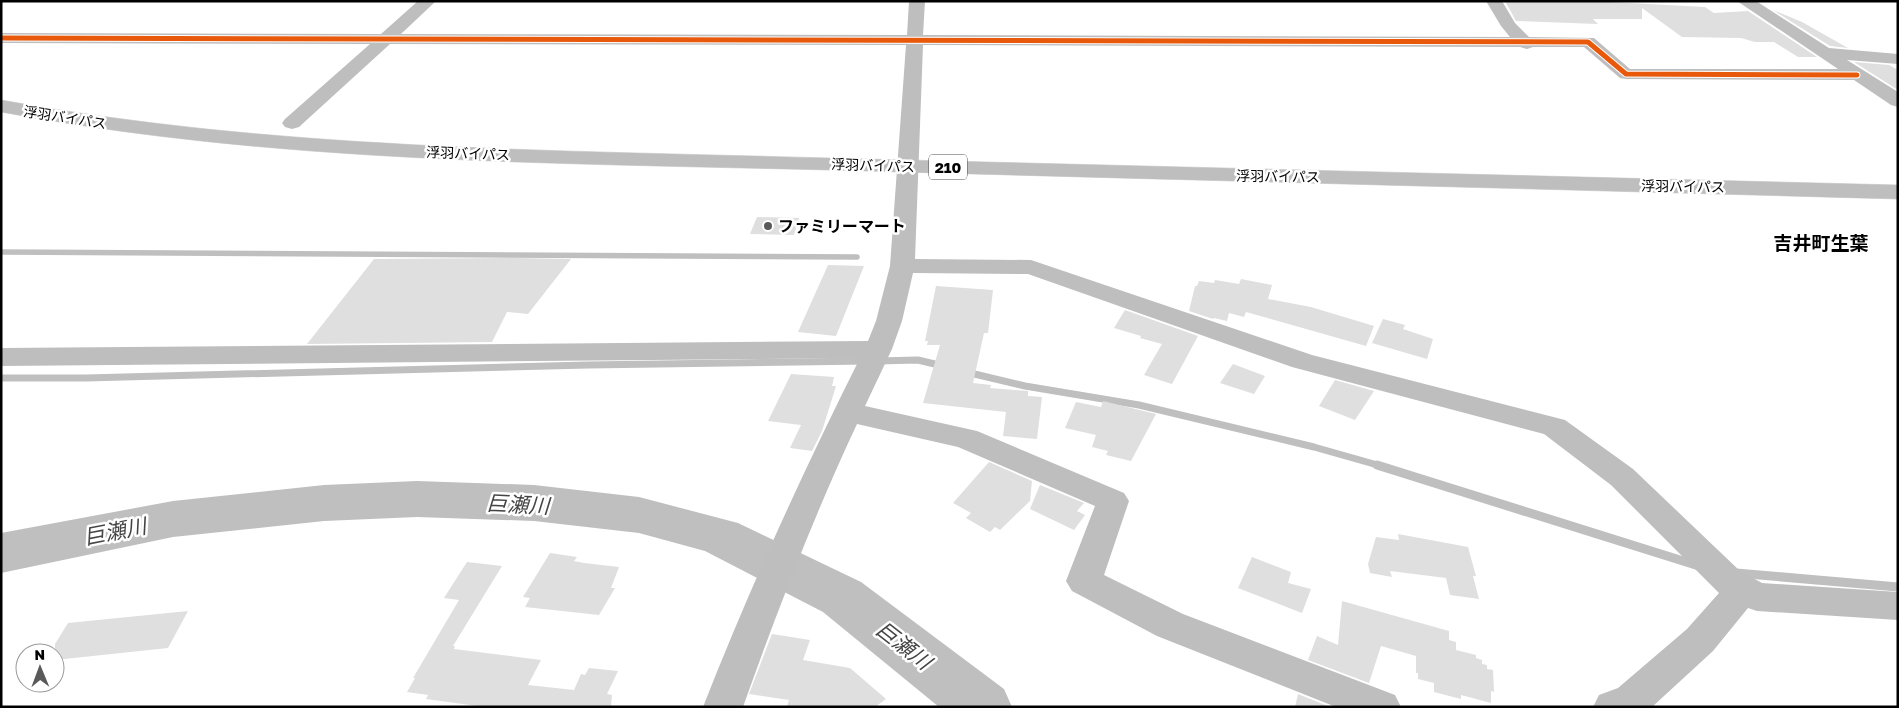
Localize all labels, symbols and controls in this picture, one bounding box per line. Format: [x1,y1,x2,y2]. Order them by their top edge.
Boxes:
street label: 浮羽バイパス [22,102,108,132]
street label: 浮羽バイパス [426,143,510,163]
road number: 210 [929,154,967,180]
street label: 浮羽バイパス [831,155,915,175]
street label: 浮羽バイパス [1236,167,1320,185]
street label: 浮羽バイパス [1641,177,1725,195]
place label: ファミリーマート [778,216,906,236]
marker: ファミリーマート [762,220,774,232]
district label: 吉井町生葉 [1773,231,1869,254]
water label: 巨瀬川 [486,489,552,519]
water label: 巨瀬川 [82,512,150,550]
water label: 巨瀬川 [871,615,938,676]
north arrow [15,643,65,693]
text: N [34,646,45,663]

